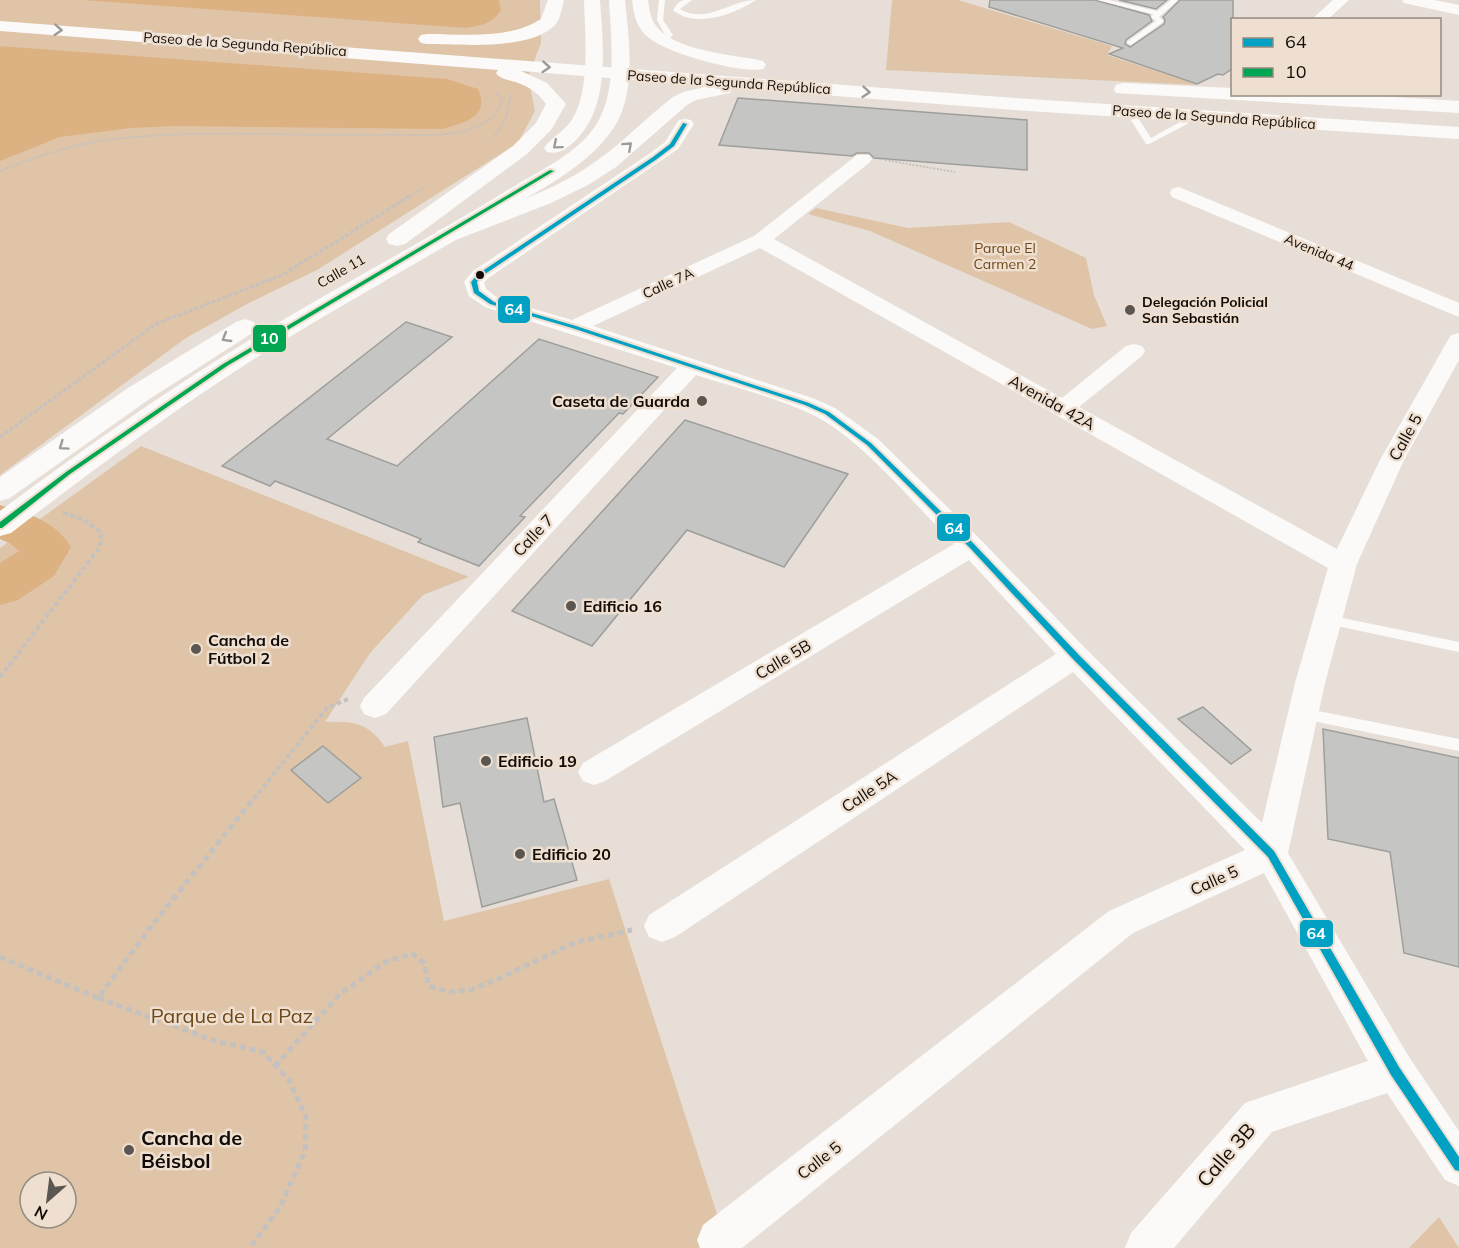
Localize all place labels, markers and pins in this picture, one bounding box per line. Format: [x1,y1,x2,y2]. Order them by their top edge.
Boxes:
unlabelled marker [474,269,486,281]
place label: Delegación Policial San Sebastián [1142,293,1268,327]
marker: Delegación Policial San Sebastián [1123,303,1137,317]
place label: Caseta de Guarda [552,391,690,411]
marker: Caseta de Guarda [695,394,709,408]
place label: Edificio 16 [583,596,662,616]
marker: Edificio 16 [564,599,578,613]
place label: Cancha de Fútbol 2 [208,630,289,668]
marker: Cancha de Fútbol 2 [189,642,203,656]
place label: Edificio 19 [498,751,577,771]
marker: Edificio 19 [479,754,493,768]
place label: Edificio 20 [532,844,611,864]
marker: Edificio 20 [513,847,527,861]
place label: Cancha de Béisbol [141,1125,242,1173]
marker: Cancha de Béisbol [122,1143,136,1157]

